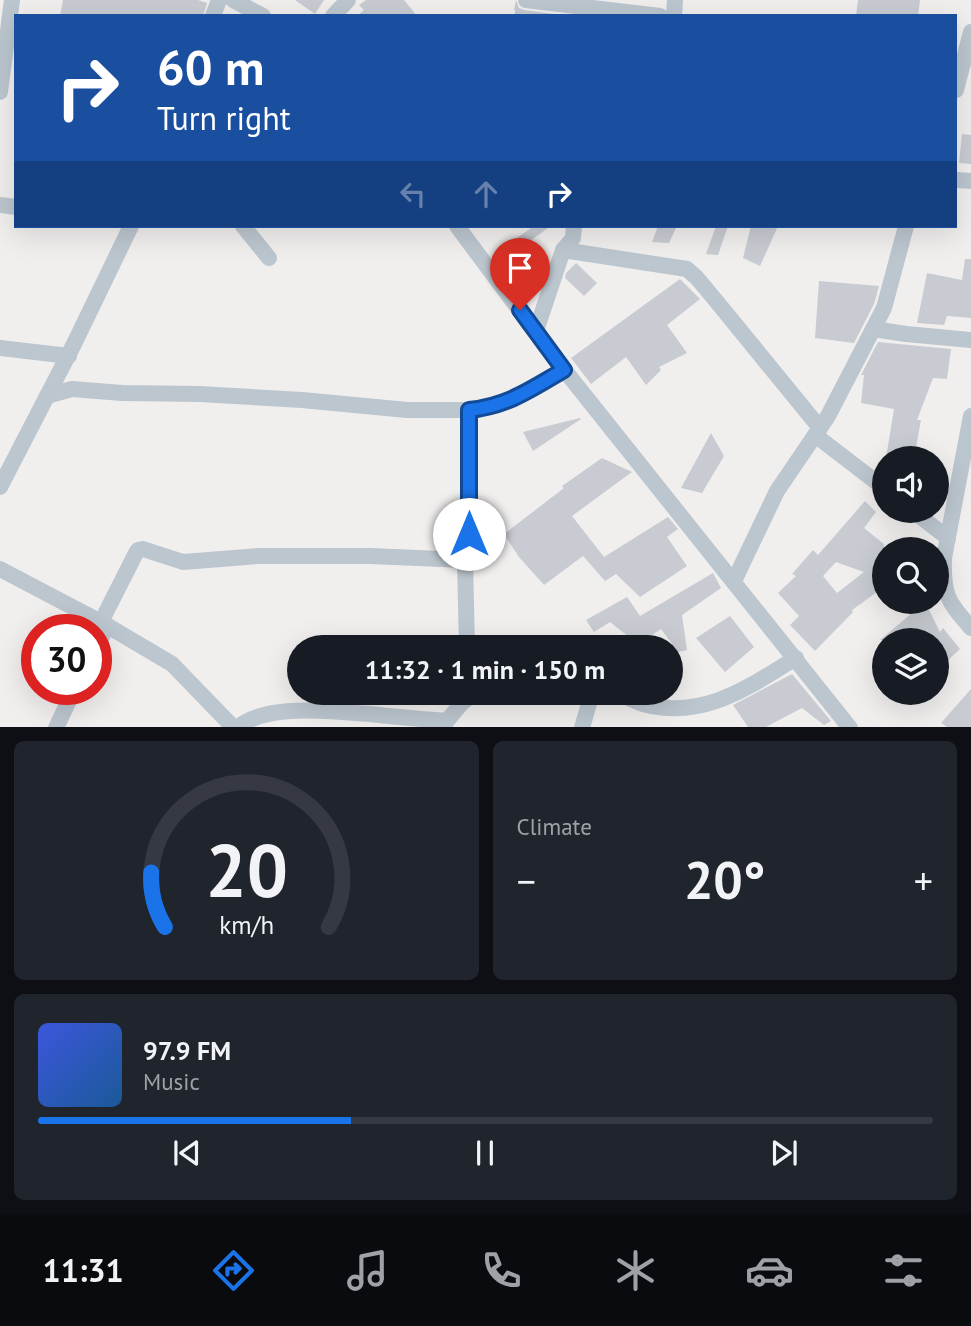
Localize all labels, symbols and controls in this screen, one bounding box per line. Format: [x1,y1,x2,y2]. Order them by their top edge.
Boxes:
text: 60 m [157,35,264,99]
icon: right [42,42,133,133]
text: Turn right [157,97,291,139]
icon: left [394,175,432,213]
icon: ahead [467,175,505,213]
icon: right [540,175,578,213]
pin [490,238,550,310]
icon: arrive [501,249,539,287]
map controls [872,446,949,705]
button: sound [872,446,949,523]
position arrow [432,497,506,571]
button: search [872,537,949,614]
speed limit sign: 30 [21,614,112,705]
button: layers [872,628,949,705]
text: 11:32 · 1 min · 150 m [365,653,605,686]
text: Climate [517,812,592,841]
text: 20 [205,823,288,917]
text: 20° [684,846,766,913]
text: − [517,856,536,905]
text: + [914,856,933,905]
text: km/h [219,908,274,940]
text: 97.9 FM [143,1034,231,1067]
text: Music [143,1067,200,1096]
icon: previous [168,1134,206,1172]
icon: pause [466,1134,504,1172]
icon: next [765,1134,803,1172]
icon: directions [209,1246,258,1295]
icon: music [343,1246,392,1295]
icon: phone [477,1246,526,1295]
icon: climate [611,1246,660,1295]
icon: car [745,1246,794,1295]
icon: filters [879,1246,928,1295]
text: 11:31 [43,1249,124,1291]

